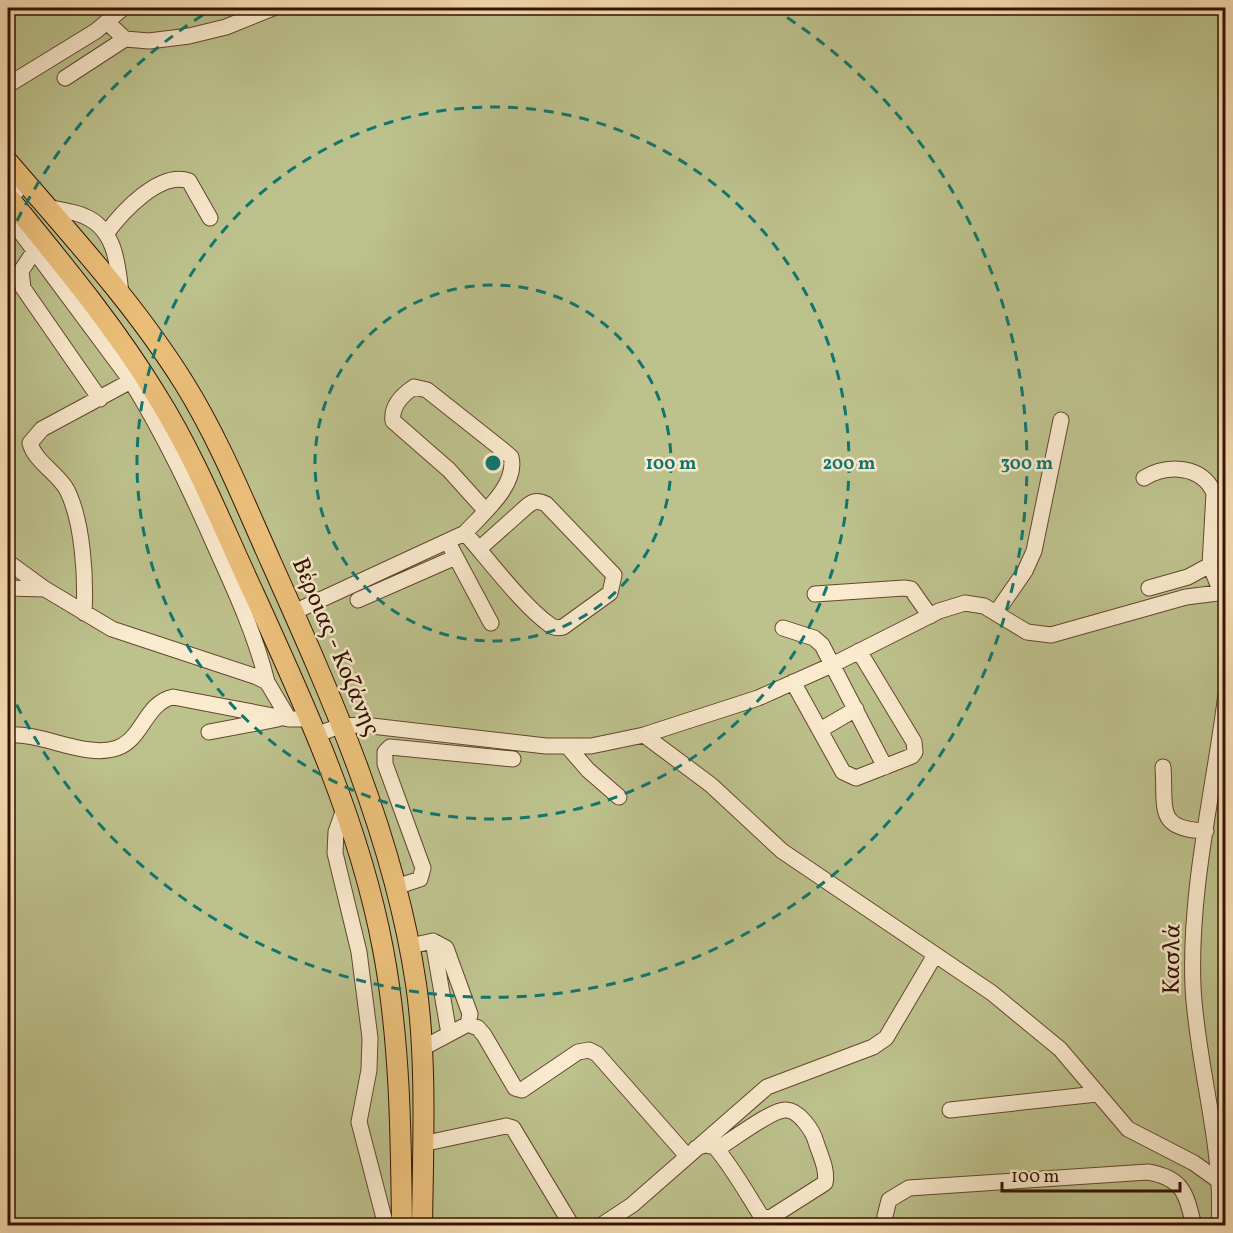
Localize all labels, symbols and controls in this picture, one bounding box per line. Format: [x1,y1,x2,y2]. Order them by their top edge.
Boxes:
text: 100 m [646,452,696,477]
text: 200 m [823,452,875,477]
text: 300 m [1001,452,1053,477]
centre of rings [483,453,503,473]
street label: Βέροιας - Κοζάνης [282,553,388,741]
street label: Κασλά [1155,923,1191,995]
scale bar [1002,1155,1180,1193]
text: 100 m [1011,1165,1060,1190]

